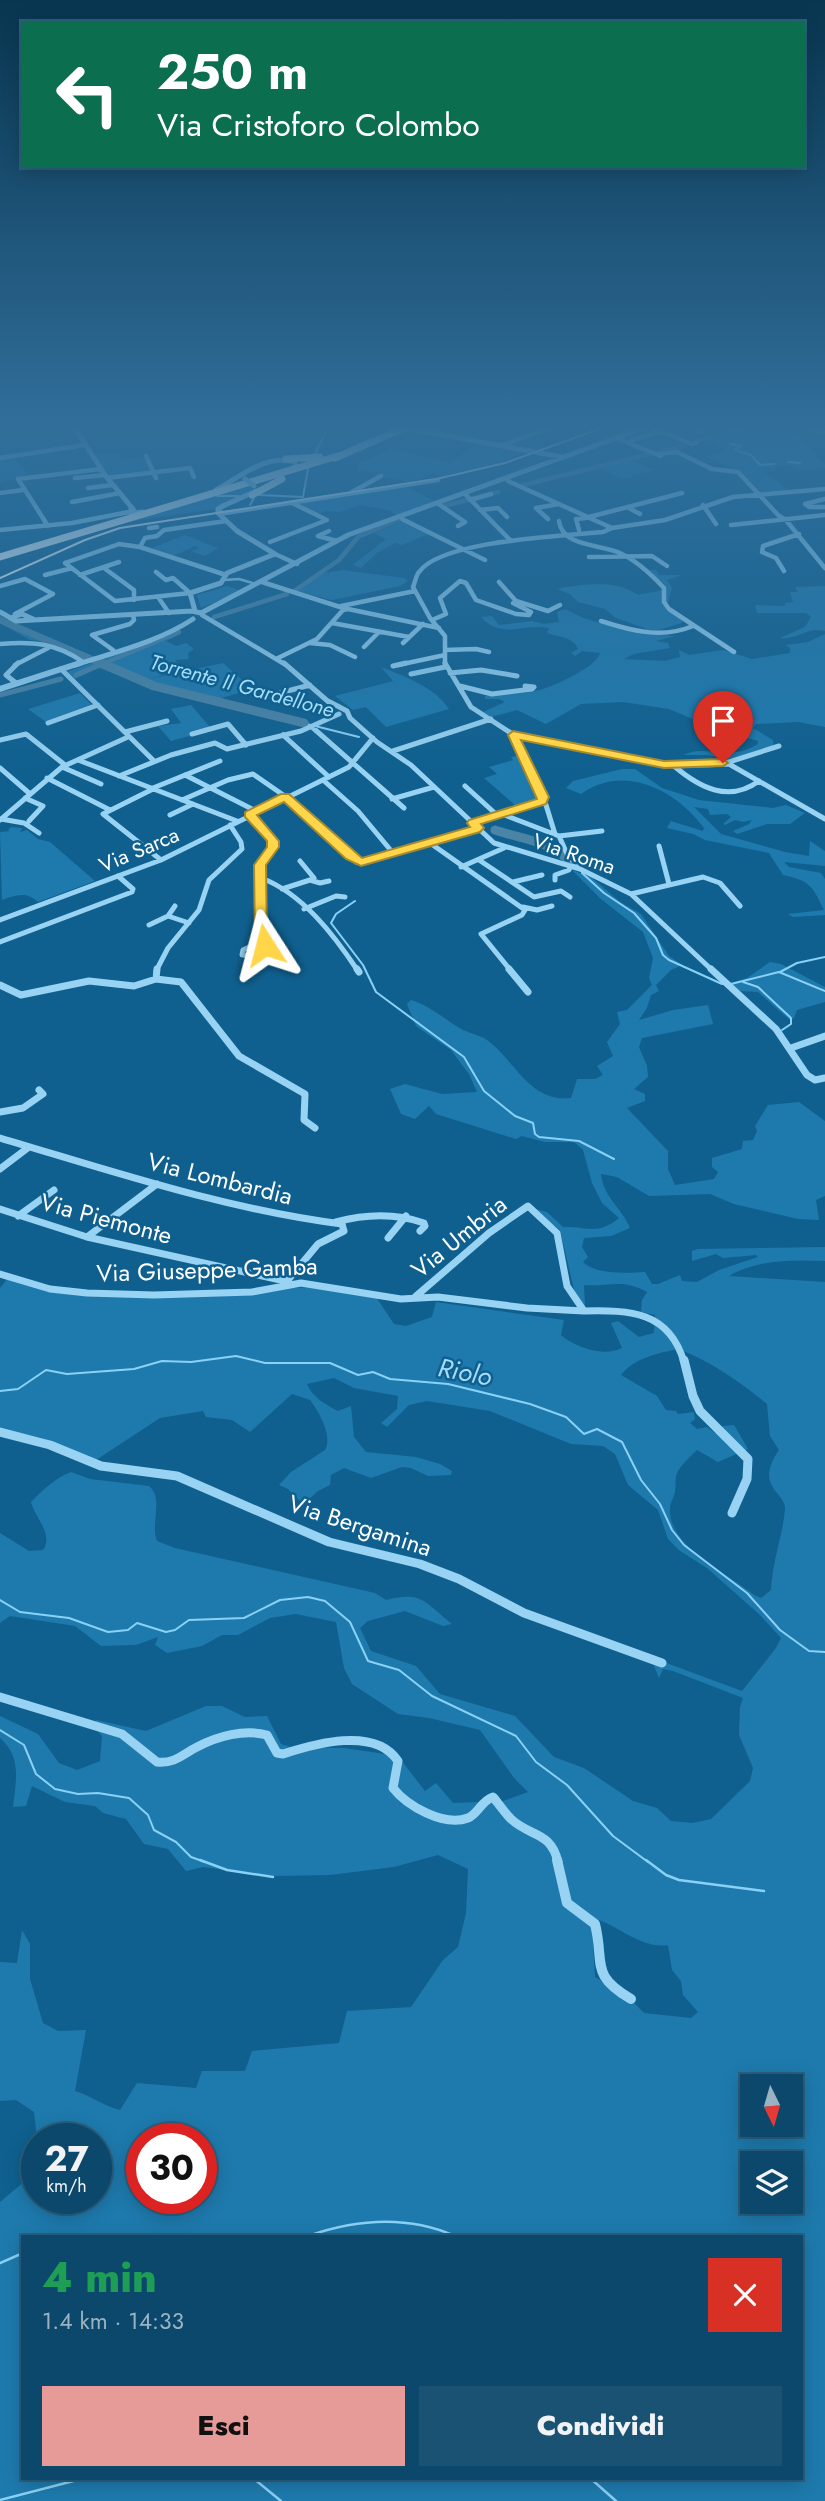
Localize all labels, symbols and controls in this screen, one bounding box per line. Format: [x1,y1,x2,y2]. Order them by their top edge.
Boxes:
text: 250 m [157,37,308,107]
icon: left [42,49,133,140]
text: Via Cristoforo Colombo [157,102,480,148]
water label: Torrente Il Gardellone [147,647,338,725]
pin [693,691,753,763]
icon: arrive [704,702,742,740]
street label: Via Sarca [94,820,184,880]
street label: Via Roma [529,826,619,882]
position arrow [228,908,302,982]
street label: Via Lombardia [144,1144,296,1213]
street label: Via Piemonte [36,1184,176,1253]
street label: Via Umbria [403,1187,514,1286]
street label: Via Giuseppe Gamba [96,1248,318,1291]
water label: Riolo [435,1348,495,1396]
street label: Via Bergamina [284,1486,436,1565]
north arrow [740,2074,803,2137]
map controls [740,2074,803,2214]
speed limit sign: 30 [126,2123,217,2214]
text: 27 [44,2134,89,2184]
button: layers [740,2151,803,2214]
text: km/h [46,2173,87,2199]
text: 4 min [42,2247,157,2308]
button: close [708,2258,782,2332]
text: 1.4 km · 14:33 [42,2304,184,2338]
button: Esci [42,2386,405,2466]
button: Condividi [419,2386,782,2466]

